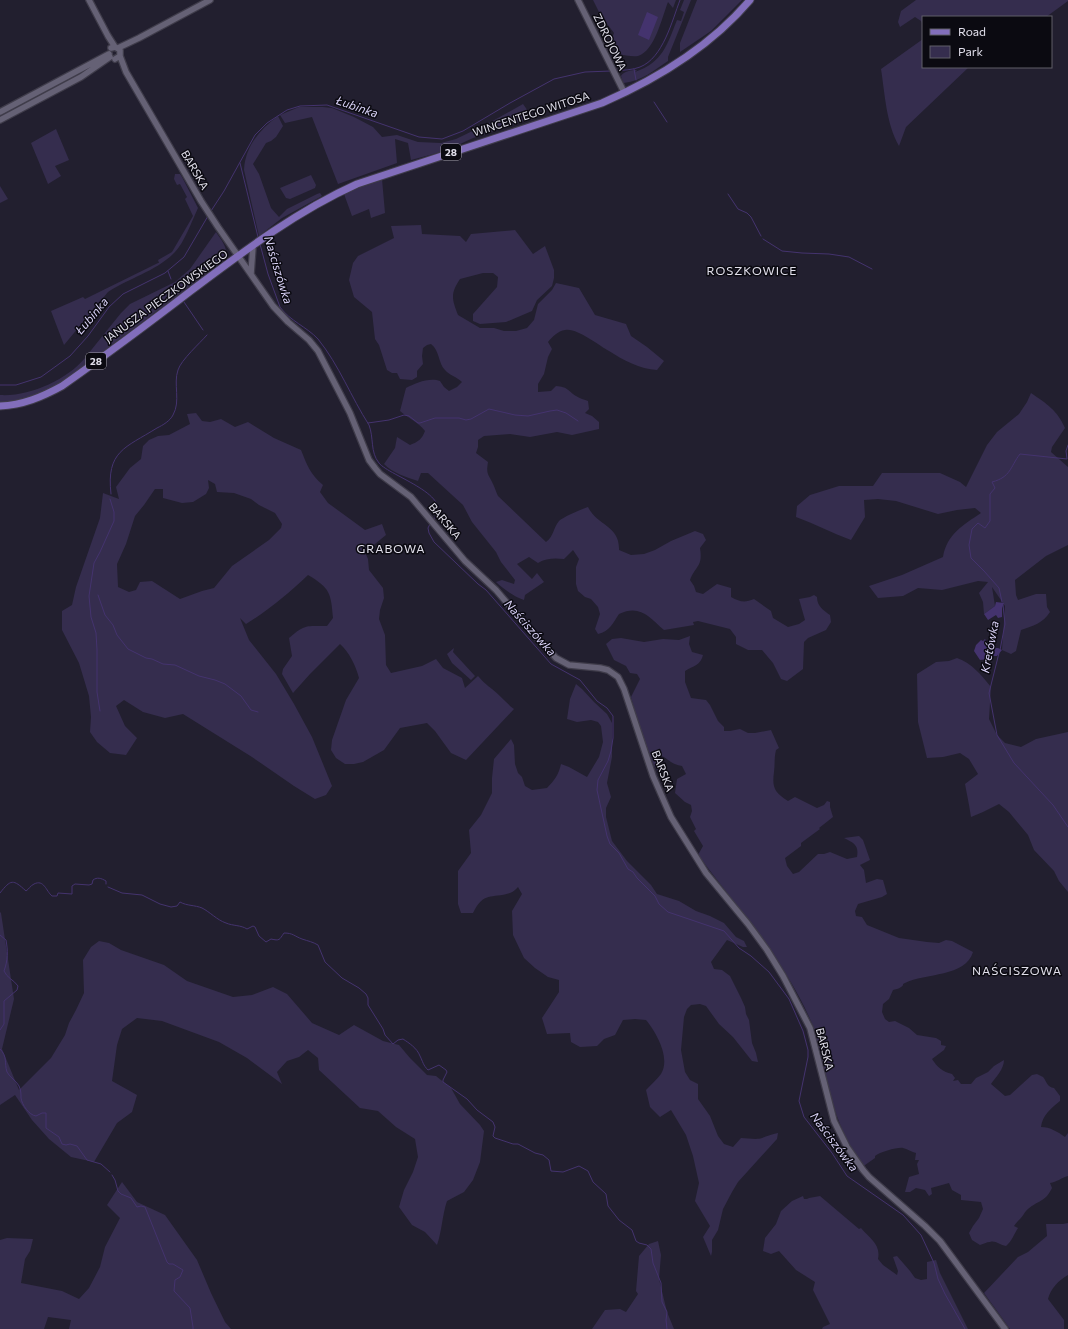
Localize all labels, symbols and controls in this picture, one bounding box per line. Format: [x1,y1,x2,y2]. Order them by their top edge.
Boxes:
street label: ZDROJOWA [590,11,630,73]
legend [922,16,1052,68]
text: Road [958,24,986,38]
text: Park [958,44,984,58]
street label: WINCENTEGO WITOSA [471,88,591,139]
water label: Łubinka [334,92,380,120]
road number: 28 [441,144,461,160]
street label: BARSKA [179,148,212,192]
water label: Naściszówka [262,234,296,305]
street label: JANUSZA PIECZKOWSKIEGO [101,246,231,346]
district label: ROSZKOWICE [707,263,797,277]
water label: Łubinka [72,294,111,337]
road number: 28 [86,353,106,369]
street label: BARSKA [426,500,465,542]
district label: GRABOWA [356,541,426,555]
water label: Naściszówka [502,597,559,658]
water label: Kretówka [977,620,1001,674]
street label: BARSKA [650,748,677,794]
district label: NAŚCISZOWA [972,963,1062,977]
street label: BARSKA [814,1026,837,1072]
water label: Naściszówka [808,1109,862,1174]

